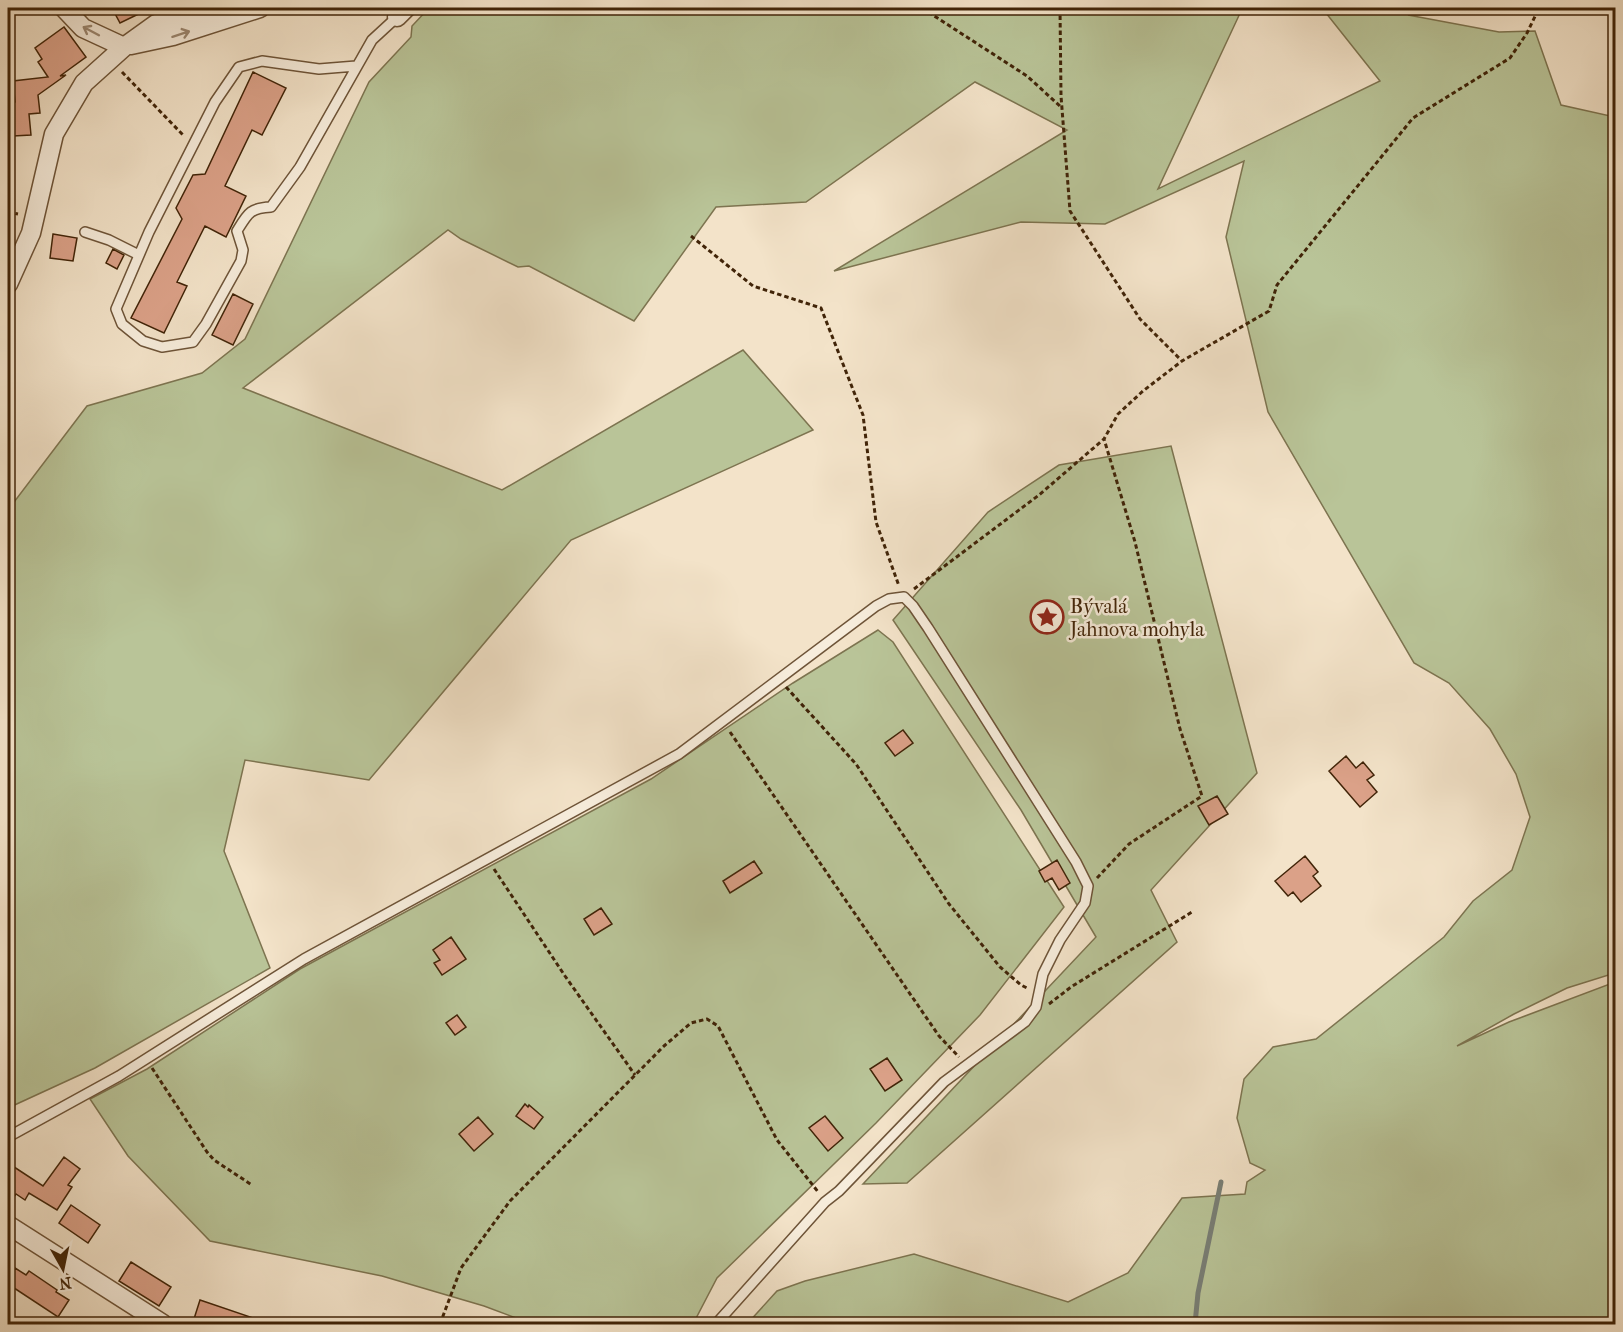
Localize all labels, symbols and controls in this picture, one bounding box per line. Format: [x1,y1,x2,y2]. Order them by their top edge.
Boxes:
one-way arrow [83,25,101,36]
one-way arrow [171,27,190,38]
place label: Bývalá Jahnova mohyla [1068,595,1205,641]
place icon: Bývalá Jahnova mohyla [1029,599,1065,635]
north arrow [33,1239,93,1299]
text: N [57,1273,73,1294]

